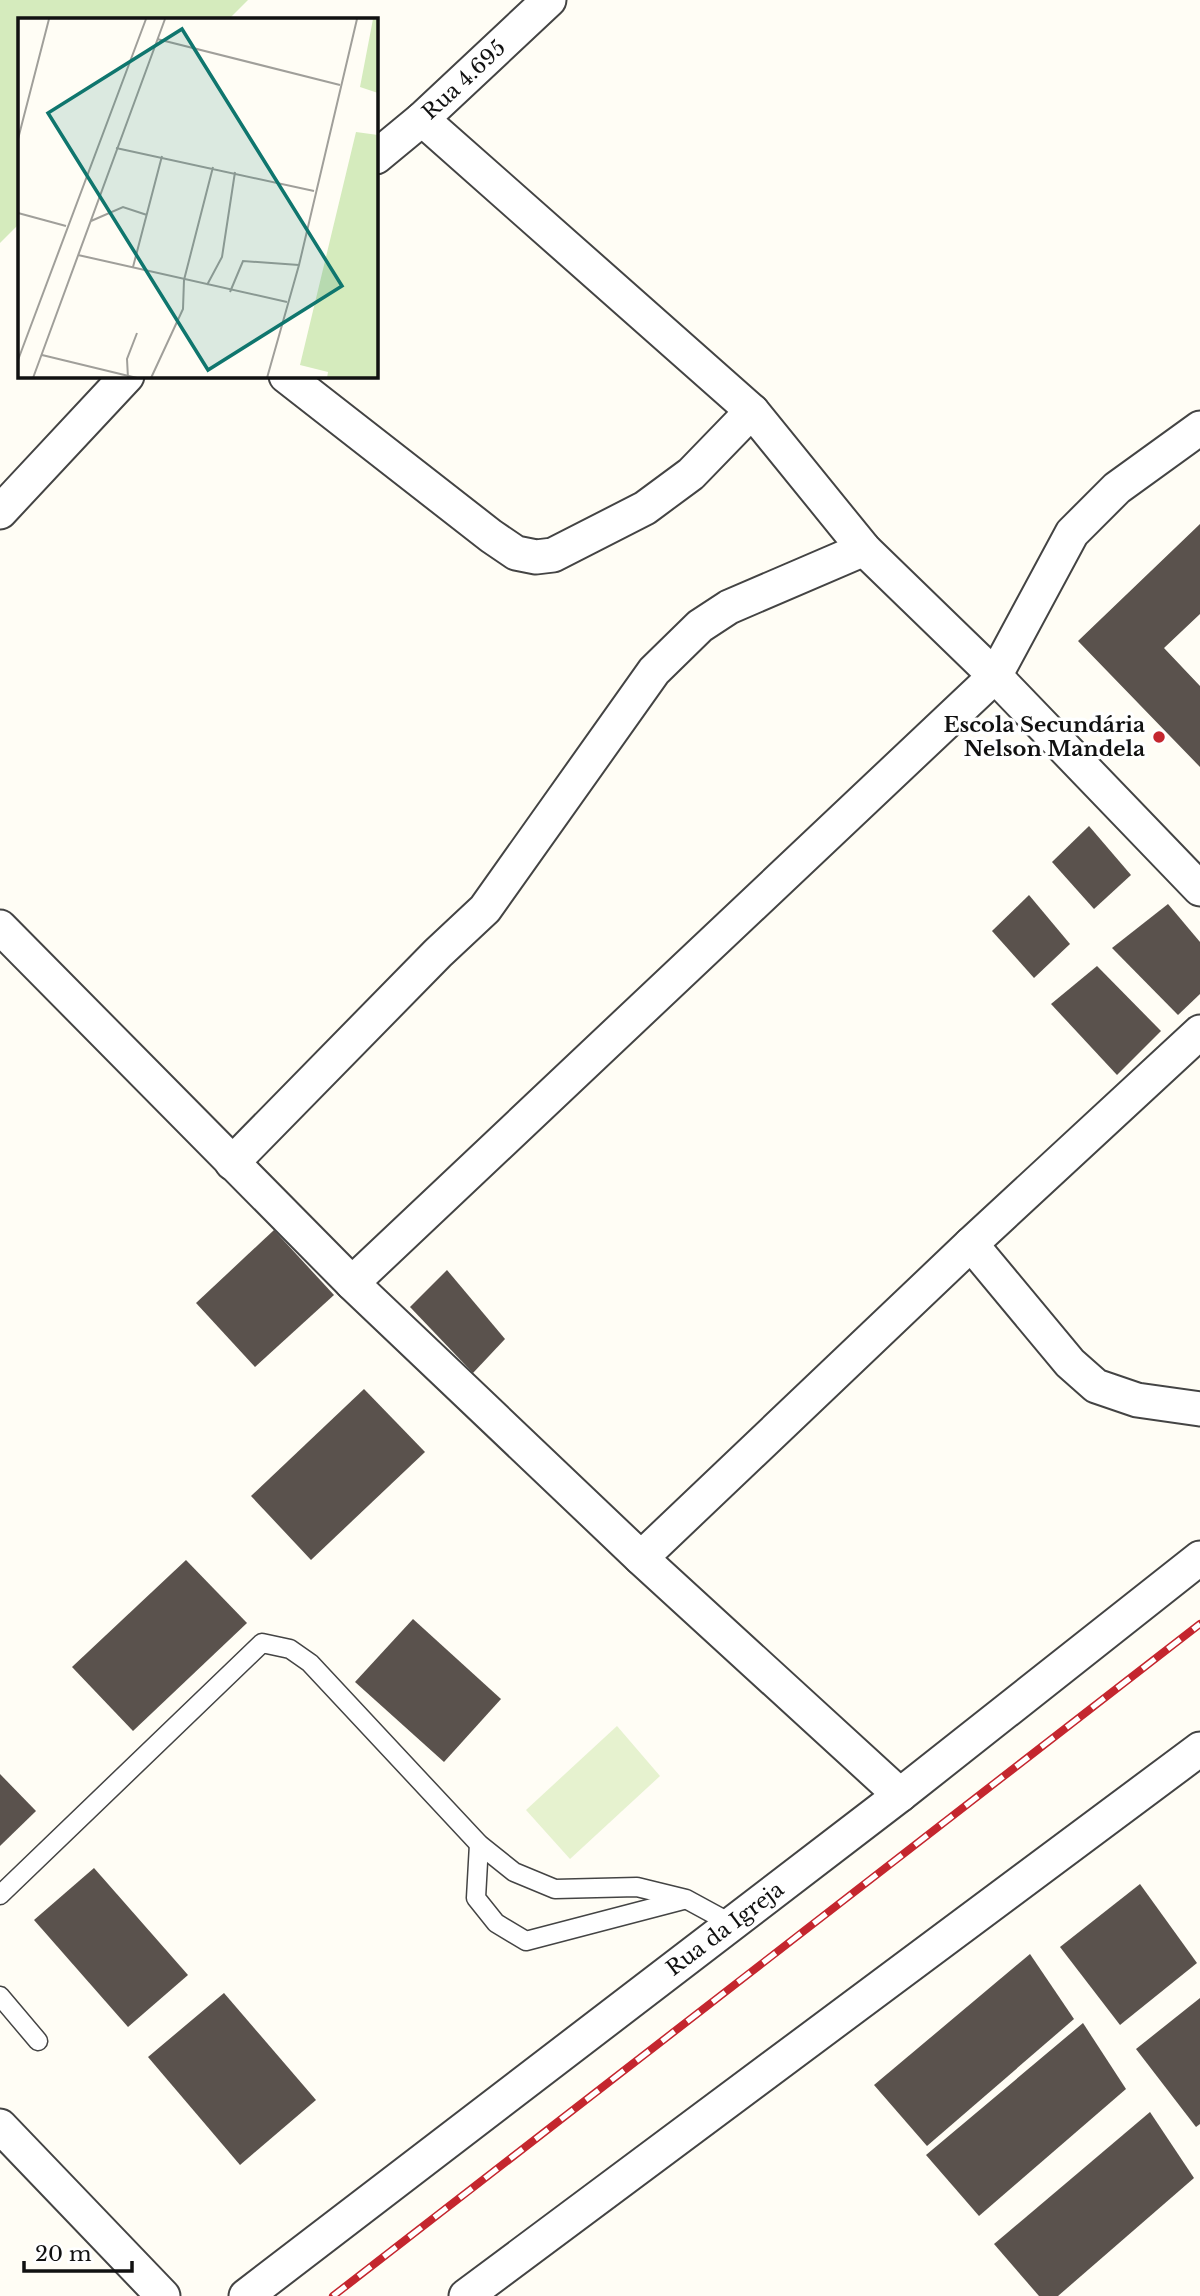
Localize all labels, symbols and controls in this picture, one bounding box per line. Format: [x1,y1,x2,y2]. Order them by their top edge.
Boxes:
inset map [18,18,378,378]
street label: Rua 4.695 [417,35,511,125]
place label: Escola Secundária Nelson Mandela [943,712,1145,762]
marker: Escola Secundária Nelson Mandela [1151,729,1167,745]
street label: Rua da Igreja [661,1876,789,1982]
scale bar [24,2230,133,2274]
text: 20 m [35,2241,92,2267]

